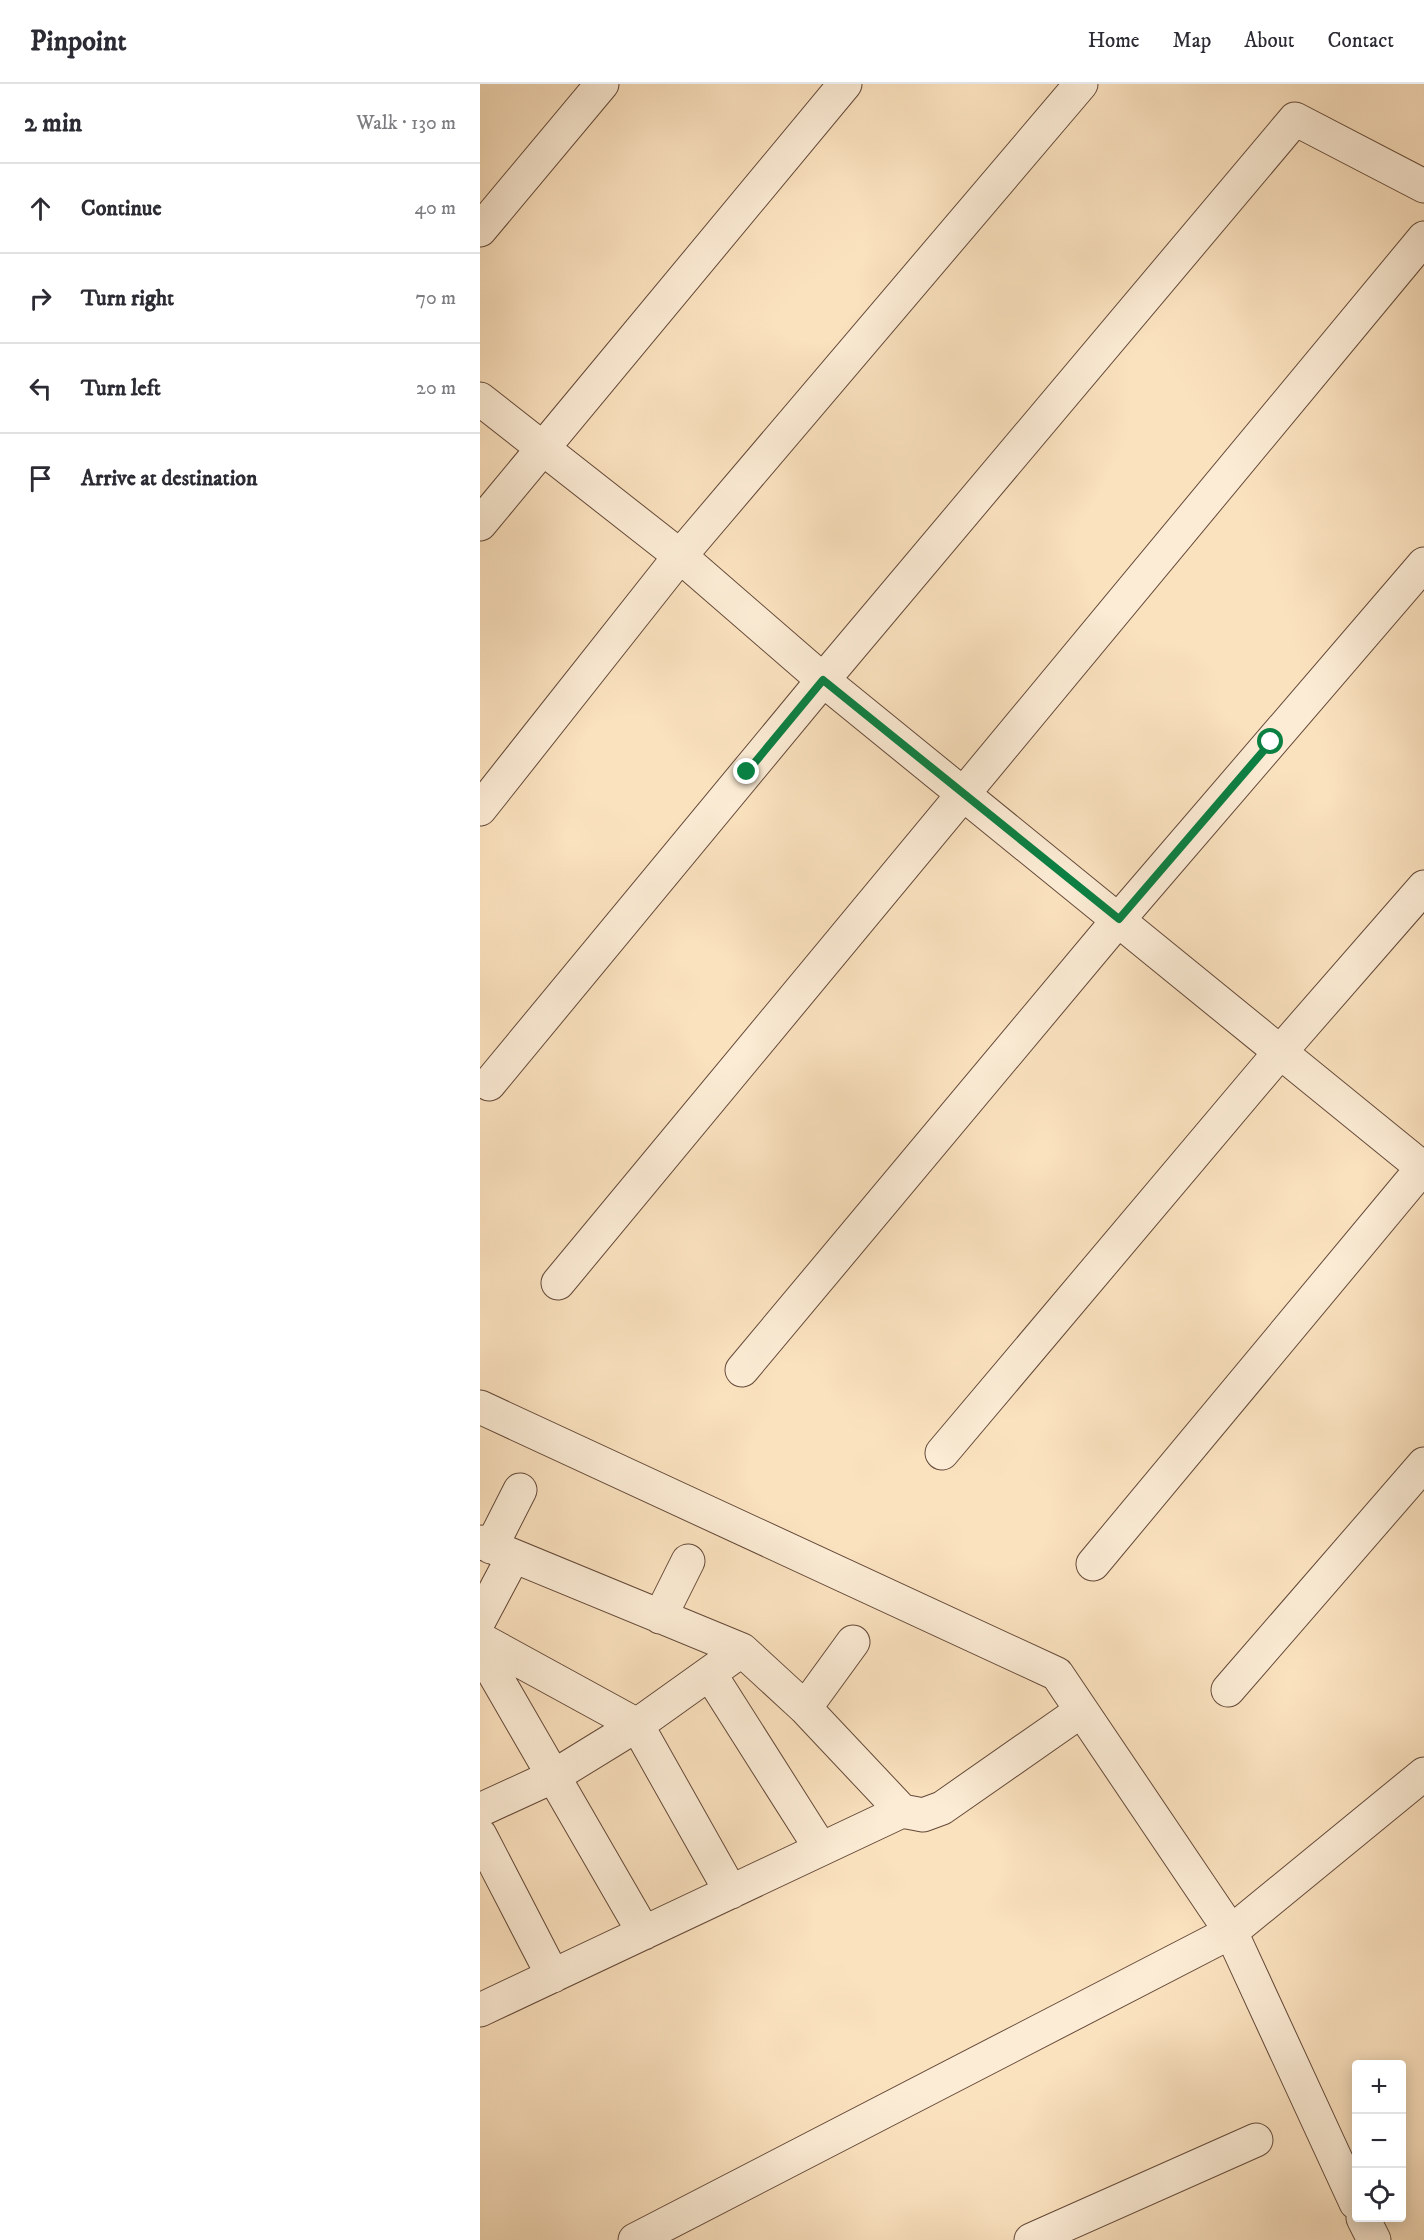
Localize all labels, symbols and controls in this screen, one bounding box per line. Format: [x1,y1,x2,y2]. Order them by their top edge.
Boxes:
text: Pinpoint [30,24,126,59]
text: Home [1088,28,1140,54]
text: Map [1173,28,1211,54]
text: About [1244,28,1295,54]
text: Contact [1328,28,1394,54]
text: 2 min [24,107,82,140]
text: Walk · 130 m [356,111,456,136]
icon: ahead [24,192,57,225]
text: Continue [81,195,162,222]
text: 40 m [414,196,456,221]
icon: right [24,282,57,315]
text: Turn right [81,285,174,312]
text: 70 m [415,286,456,311]
icon: left [24,372,57,405]
text: Turn left [81,375,161,402]
text: 20 m [416,376,456,401]
icon: arrive [24,462,57,495]
text: Arrive at destination [81,465,258,492]
route start [1257,728,1283,754]
route end [733,758,759,784]
map controls [1352,2060,1406,2222]
button: + [1352,2060,1406,2114]
button: − [1352,2114,1406,2168]
button: locate [1352,2168,1406,2222]

